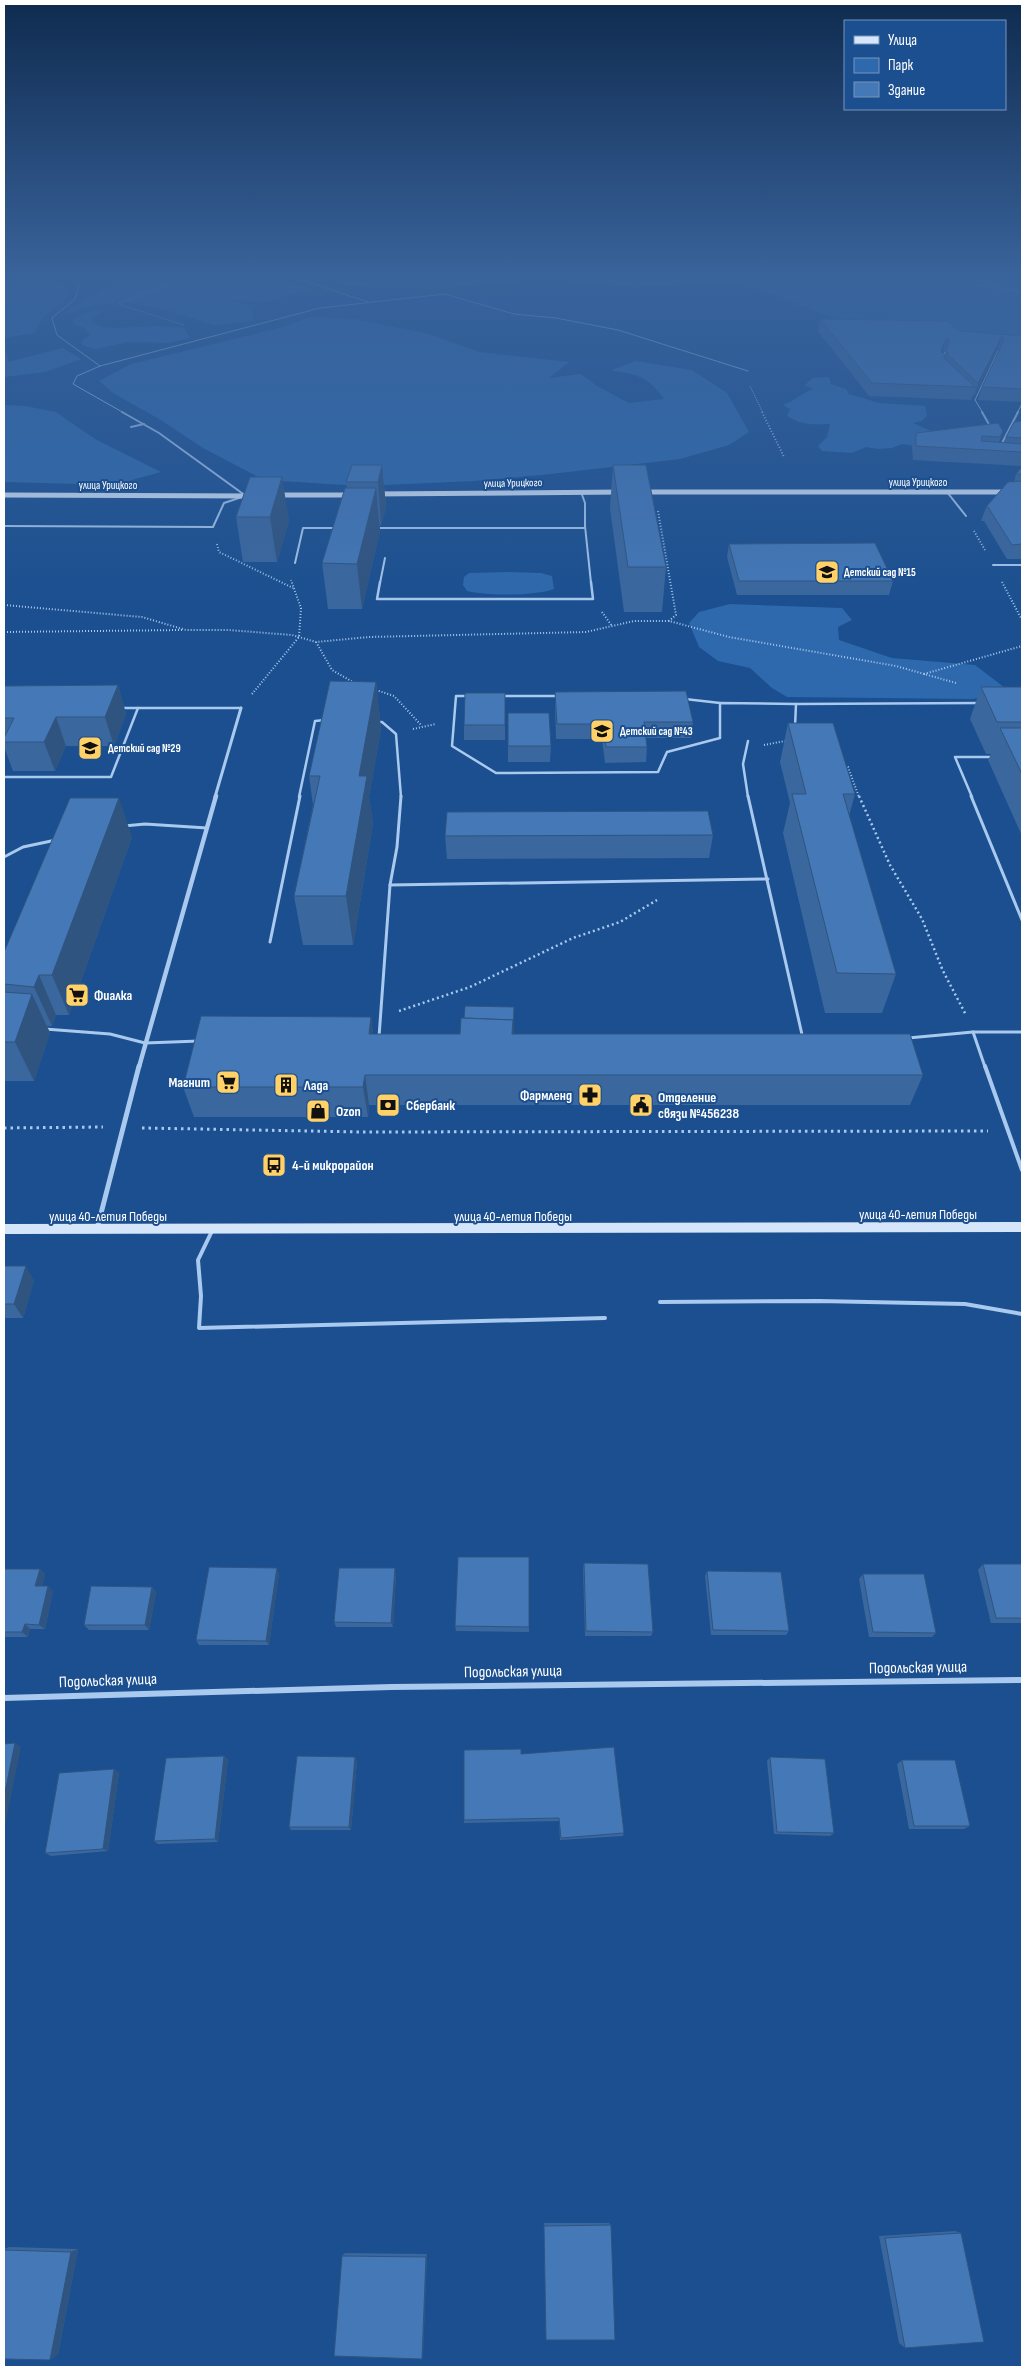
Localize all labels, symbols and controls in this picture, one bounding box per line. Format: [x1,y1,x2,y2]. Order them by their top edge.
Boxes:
legend [844,20,1006,110]
text: Улица [888,31,917,50]
text: Парк [888,56,914,75]
text: Здание [888,81,925,100]
street label: улица Урицкого [484,476,543,490]
street label: улица Урицкого [889,476,948,489]
street label: улица Урицкого [79,479,138,492]
school or university icon: Детский сад №15 [814,559,840,585]
place label: Детский сад №15 [844,566,916,579]
school or university icon: Детский сад №43 [589,718,615,744]
place label: Детский сад №43 [620,725,693,738]
school or university icon: Детский сад №29 [77,735,103,761]
place label: Детский сад №29 [108,742,181,755]
supermarket icon: Фиалка [64,982,90,1008]
place label: Фиалка [94,987,133,1004]
supermarket icon: Магнит [215,1069,241,1095]
building icon: Лада [273,1072,299,1098]
place label: Магнит [168,1074,210,1091]
place label: Лада [303,1077,329,1094]
pharmacy icon: Фармленд [577,1082,603,1108]
place label: Фармленд [520,1087,572,1104]
place label: Отделение связи №456238 [658,1089,739,1122]
bank icon: Сбербанк [375,1092,401,1118]
public building icon: Отделение связи №456238 [628,1092,654,1118]
place label: Сбербанк [406,1097,455,1114]
shop icon: Ozon [305,1098,331,1124]
place label: Ozon [336,1103,361,1120]
bus stop icon: 4-й микрорайон [261,1152,287,1178]
place label: 4-й микрорайон [292,1157,374,1174]
street label: улица 40-летия Победы [859,1206,977,1223]
street label: улица 40-летия Победы [49,1208,167,1225]
street label: улица 40-летия Победы [454,1208,572,1225]
street label: Подольская улица [869,1658,967,1678]
street label: Подольская улица [464,1662,562,1682]
street label: Подольская улица [59,1670,157,1692]

